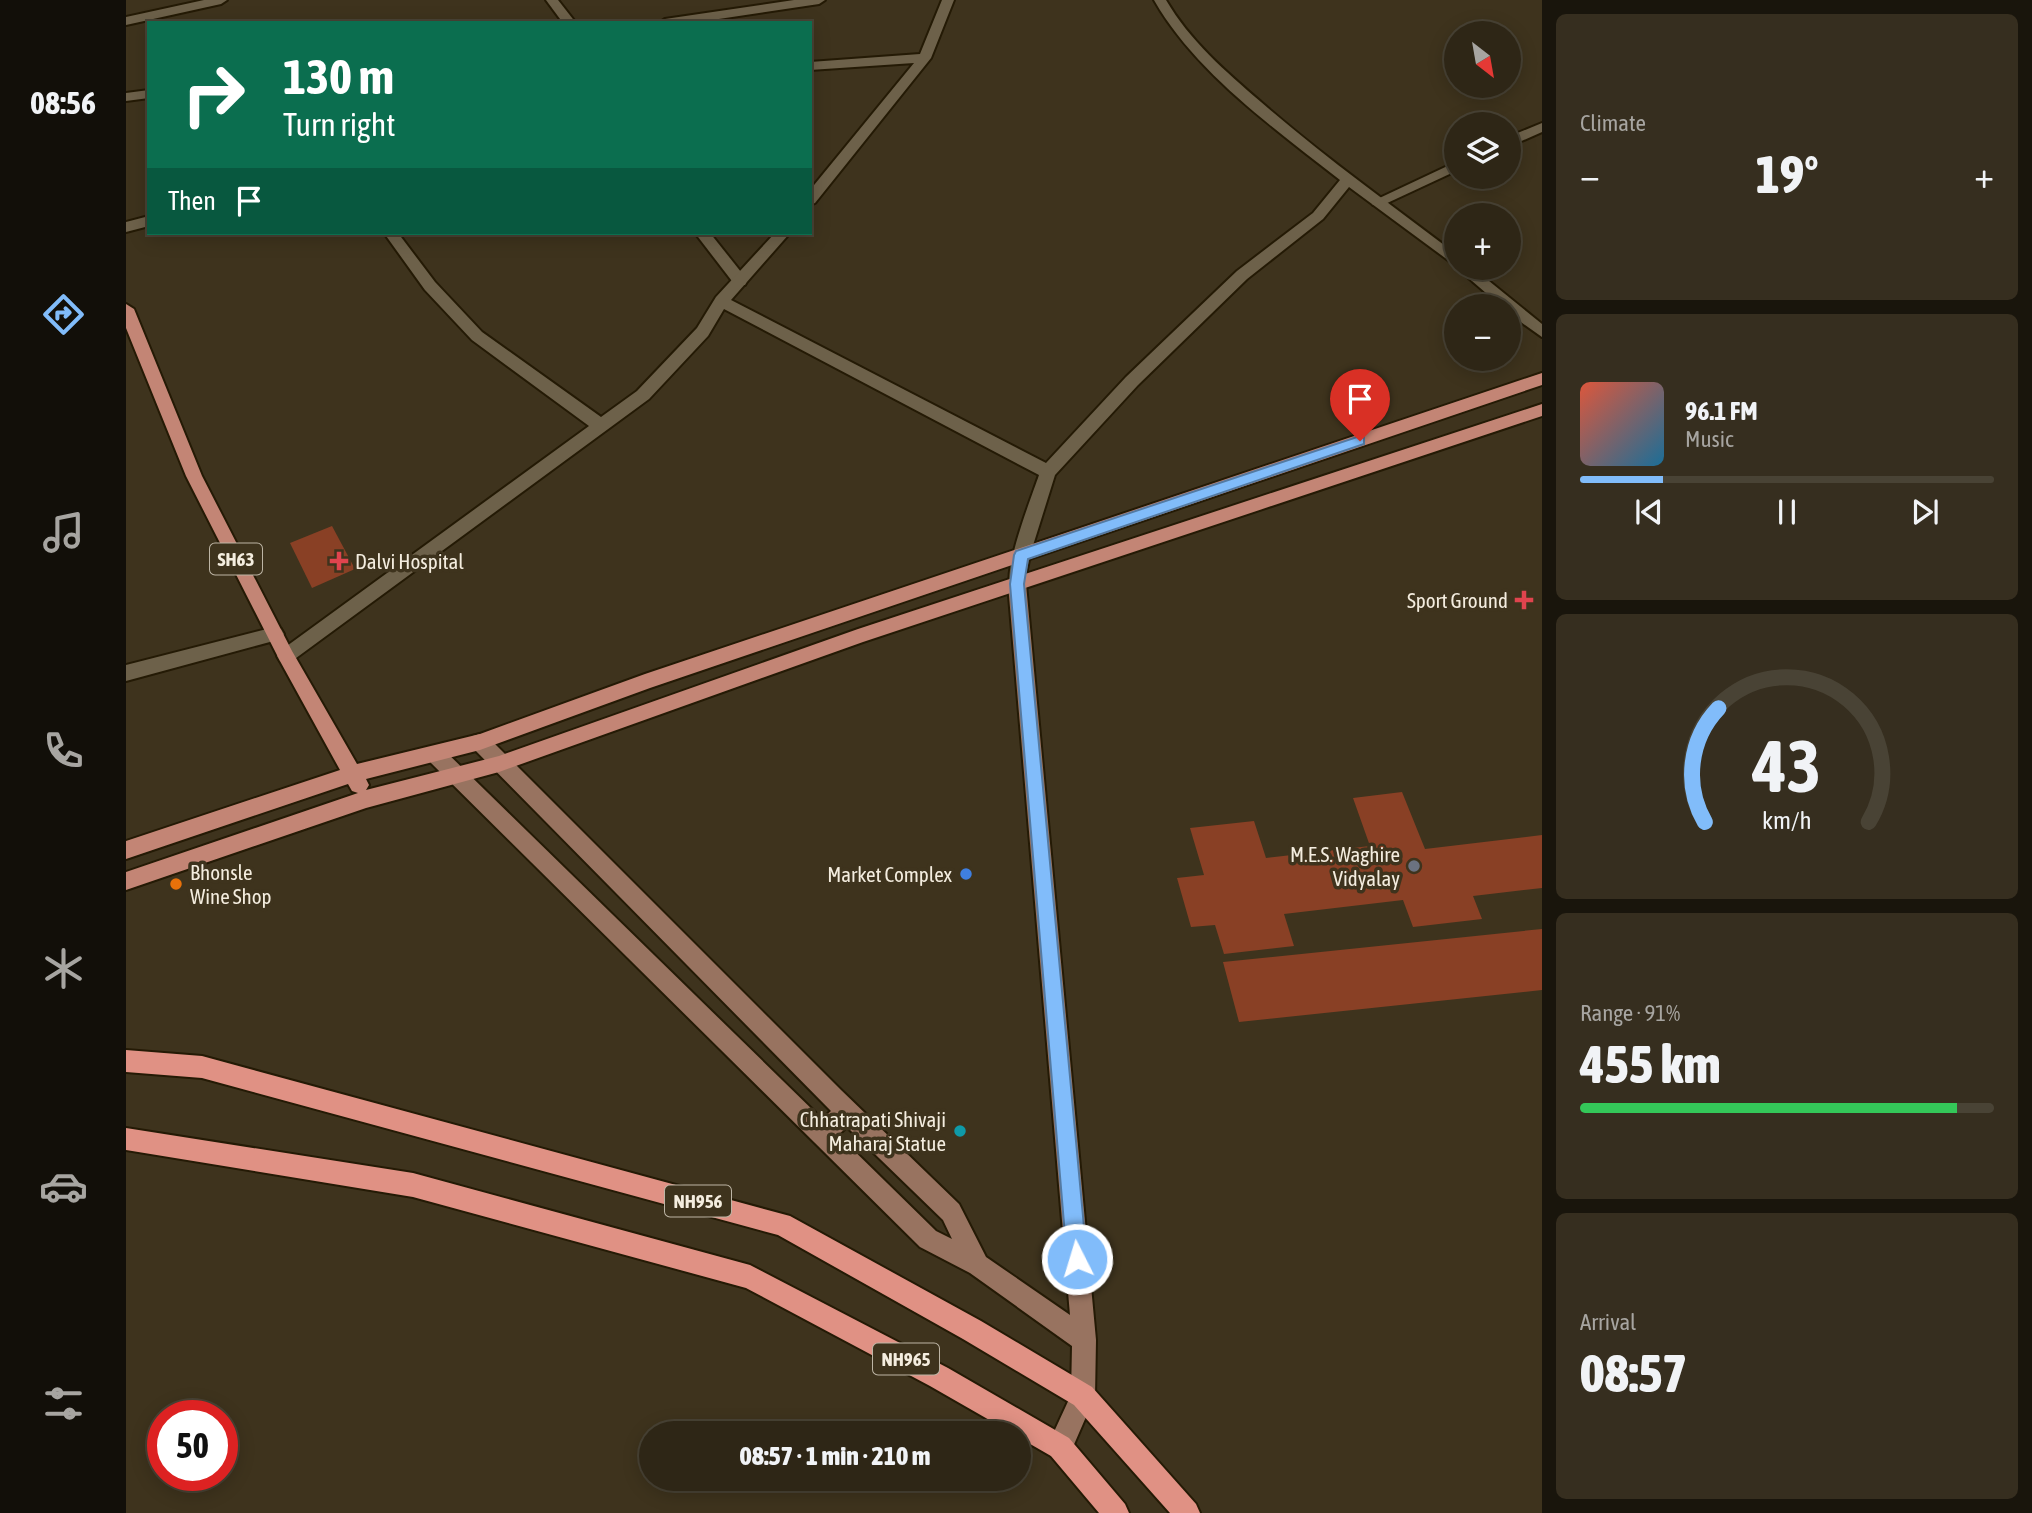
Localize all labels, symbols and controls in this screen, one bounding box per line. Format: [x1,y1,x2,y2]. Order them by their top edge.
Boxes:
north arrow [1444,21,1521,98]
map controls [1444,21,1521,371]
text: 130 m [283,48,394,104]
icon: right [168,49,259,140]
text: 08:56 [30,84,96,121]
text: Turn right [283,106,396,143]
text: Climate [1580,110,1646,136]
button: layers [1444,112,1521,189]
text: 19° [1755,144,1819,204]
text: − [1580,153,1600,196]
text: + [1974,153,1994,196]
icon: arrive [230,182,268,220]
text: Then [168,186,216,216]
button: + [1444,203,1521,280]
icon: directions [39,290,88,339]
button: − [1444,294,1521,371]
pin [1330,369,1390,441]
icon: arrive [1341,380,1379,418]
text: 96.1 FM [1685,396,1758,426]
text: Music [1685,426,1733,452]
icon: previous [1630,493,1668,531]
icon: pause [1768,493,1806,531]
icon: next [1906,493,1944,531]
icon: music [39,508,88,557]
road number: SH63 [210,544,262,574]
place label: Dalvi Hospital [355,549,464,573]
marker: Dalvi Hospital [329,551,349,571]
place label: Sport Ground [1407,588,1508,612]
marker: Sport Ground [1514,590,1534,610]
text: 43 [1752,725,1821,808]
icon: phone [39,726,88,775]
text: km/h [1762,806,1812,834]
place label: M.E.S. Waghire Vidyalay [1290,842,1400,890]
marker: M.E.S. Waghire Vidyalay [1406,858,1422,874]
place label: Bhonsle Wine Shop [190,860,272,908]
place label: Market Complex [827,862,953,886]
marker: Market Complex [958,866,974,882]
marker: Bhonsle Wine Shop [168,876,184,892]
icon: climate [39,944,88,993]
text: Range · 91% [1580,1000,1680,1026]
text: 455 km [1580,1034,1721,1094]
place label: Chhatrapati Shivaji Maharaj Statue [800,1107,946,1155]
marker: Chhatrapati Shivaji Maharaj Statue [952,1123,968,1139]
icon: car [39,1162,88,1211]
road number: NH956 [665,1186,731,1217]
position arrow [1040,1222,1114,1296]
text: Arrival [1580,1309,1636,1335]
text: 08:57 [1580,1343,1687,1403]
road number: NH965 [873,1344,939,1374]
icon: filters [39,1379,88,1428]
speed limit sign: 50 [147,1400,238,1491]
text: 08:57 · 1 min · 210 m [740,1441,930,1471]

